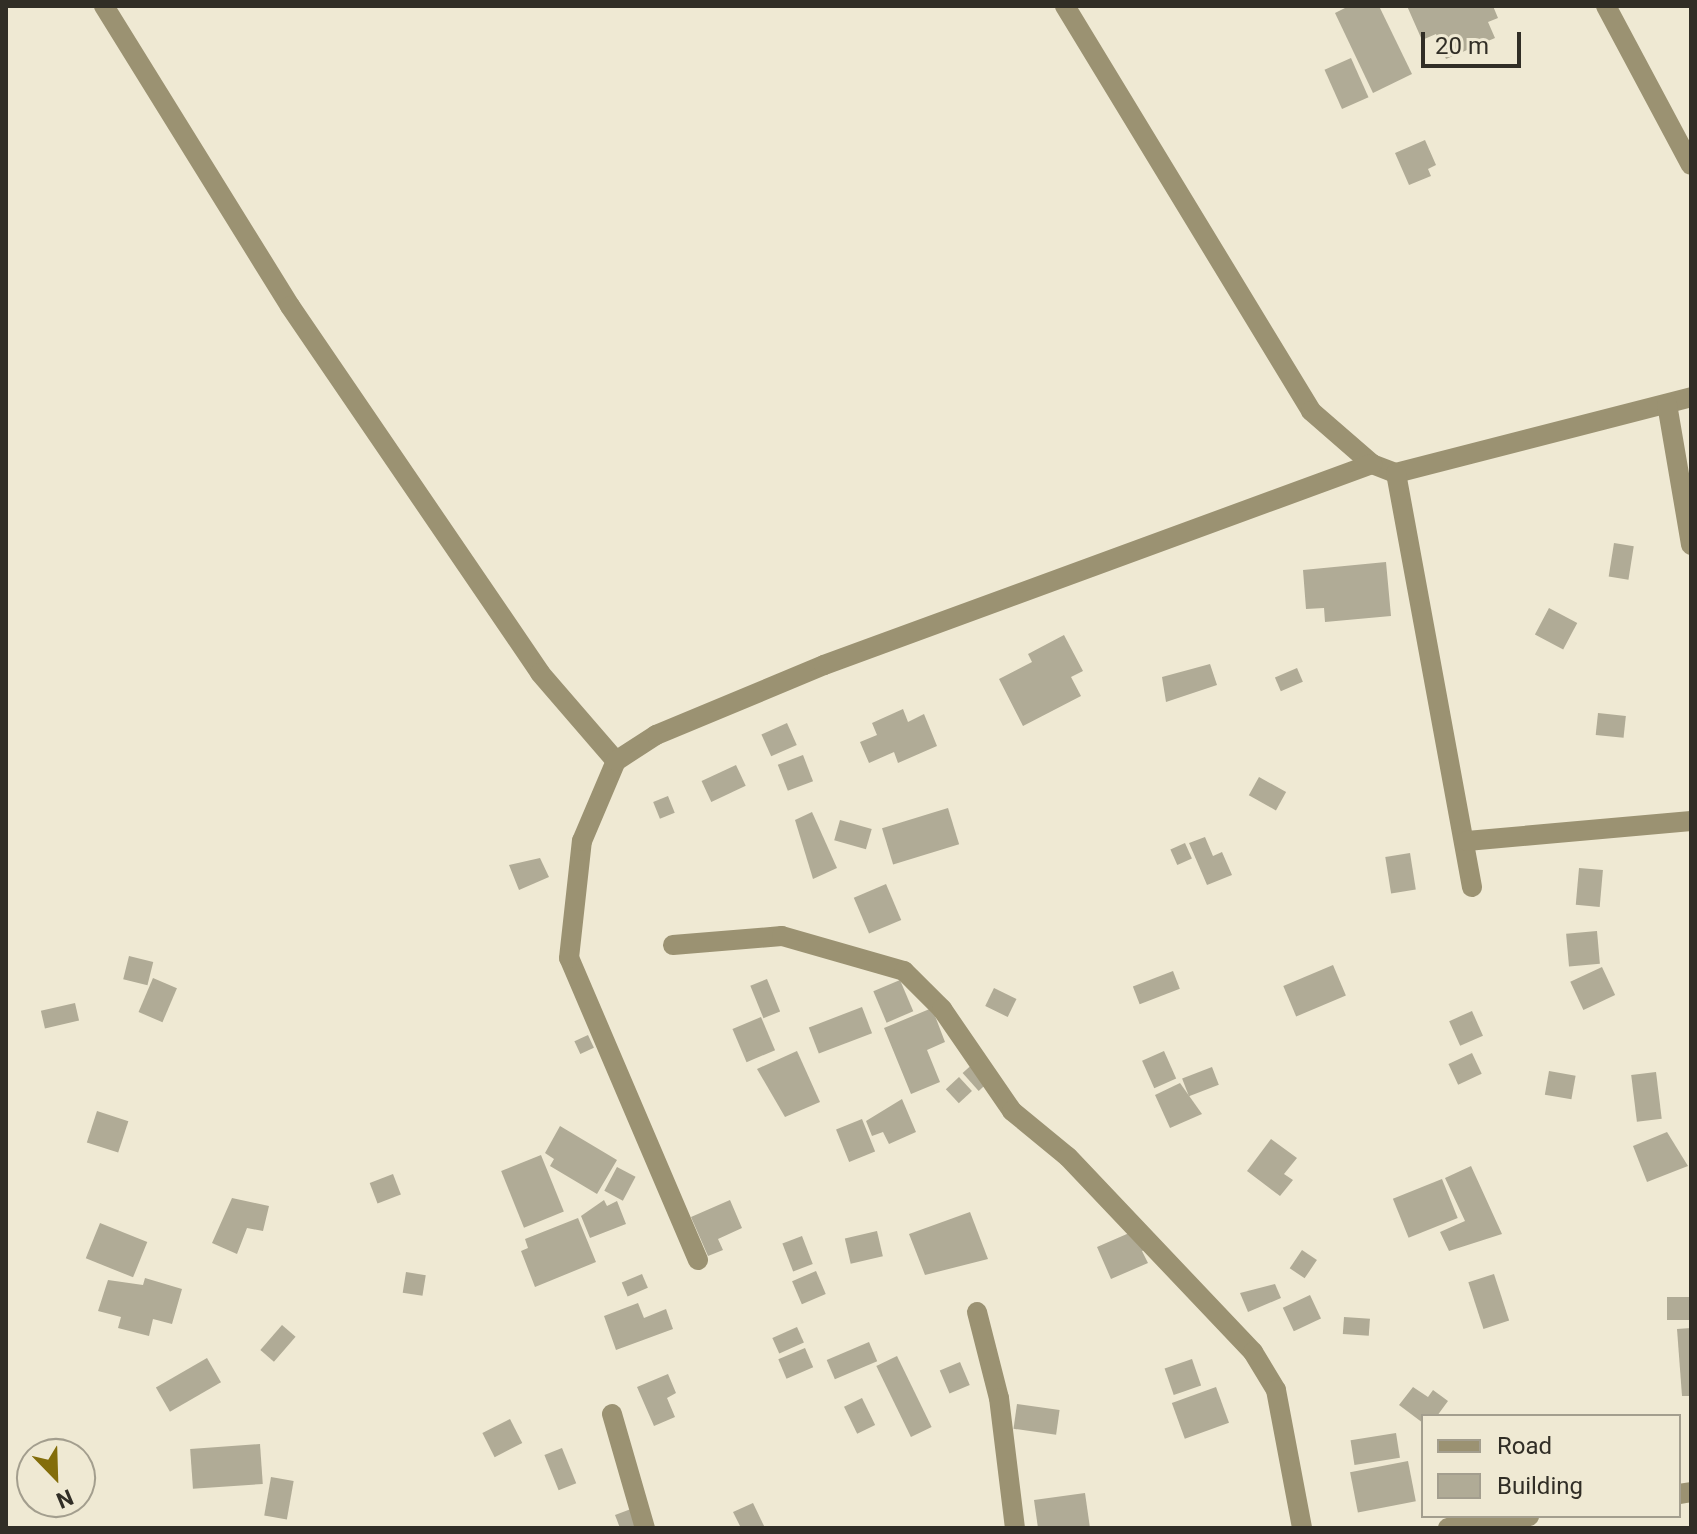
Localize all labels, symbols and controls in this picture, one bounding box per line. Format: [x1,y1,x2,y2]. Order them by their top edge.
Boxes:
scale bar [1425,16,1525,66]
text: 20 m [1435,32,1489,60]
legend [1421,1414,1681,1518]
text: Road [1497,1432,1552,1460]
north arrow [16,1438,96,1518]
text: Building [1497,1472,1583,1500]
text: N [53,1484,77,1513]

